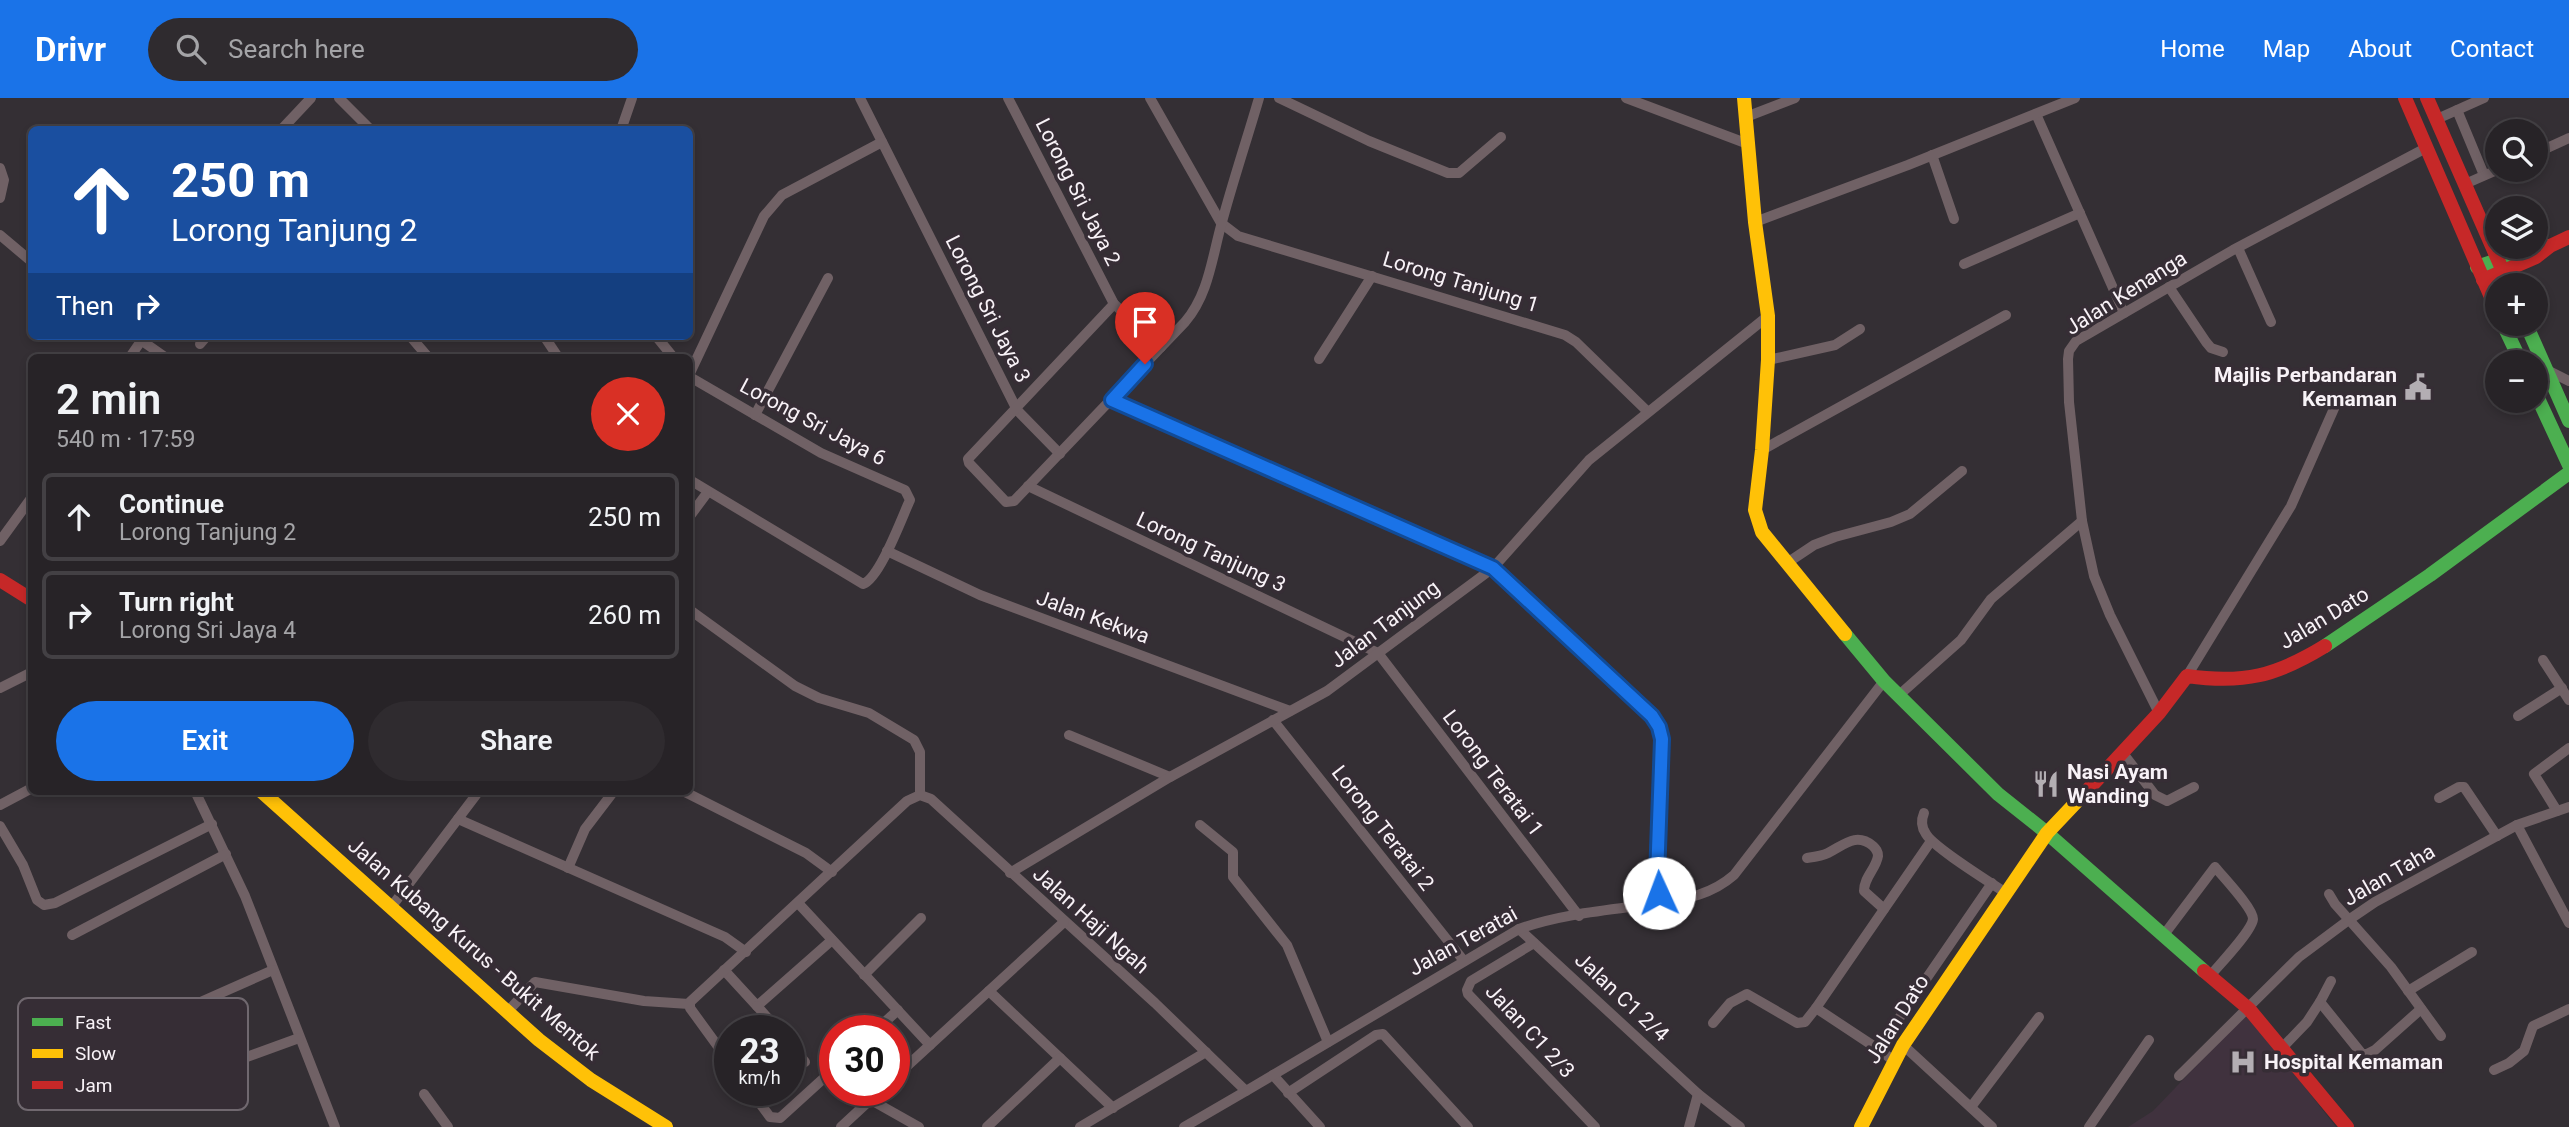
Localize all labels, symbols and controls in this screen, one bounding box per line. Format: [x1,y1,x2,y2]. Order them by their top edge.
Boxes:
search box [148,18,638,81]
text: Drivr [35,30,106,69]
icon: search [172,30,210,68]
text: Search here [228,34,365,64]
text: Home [2160,35,2225,63]
text: Map [2263,35,2310,63]
text: About [2348,35,2412,63]
text: Contact [2450,35,2534,63]
street label: Lorong Sri Jaya 2 [1031,114,1125,270]
map controls [2485,119,2548,413]
button: search [2485,119,2548,182]
text: 250 m [171,152,310,209]
icon: ahead [56,154,147,245]
button: layers [2485,196,2548,259]
text: Lorong Tanjung 2 [171,211,417,249]
street label: Lorong Sri Jaya 3 [941,231,1035,387]
street label: Jalan Kenanga [2061,246,2191,340]
street label: Lorong Tanjung 1 [1380,247,1542,317]
button: + [2485,273,2548,336]
icon: right [128,287,166,325]
text: Then [56,291,114,321]
pin [1115,292,1175,364]
icon: arrive [1126,303,1164,341]
button: − [2485,350,2548,413]
place label: Majlis Perbandaran Kemaman [2214,363,2397,411]
public building icon: Majlis Perbandaran Kemaman [2403,372,2433,402]
street label: Lorong Sri Jaya 6 [736,373,890,471]
text: 2 min [56,375,161,424]
button: close [591,377,665,451]
text: 540 m · 17:59 [56,426,195,453]
text: Continue [119,489,224,519]
icon: ahead [60,498,98,536]
text: 250 m [588,502,661,532]
street label: Lorong Tanjung 3 [1133,507,1289,597]
text: Lorong Tanjung 2 [119,519,296,546]
street label: Jalan Tanjung [1326,575,1444,673]
street label: Jalan Dato [2275,582,2373,654]
street label: Jalan Kekwa [1033,586,1153,648]
text: Turn right [119,587,234,617]
icon: right [60,596,98,634]
text: 260 m [588,600,661,630]
text: Lorong Sri Jaya 4 [119,617,296,644]
button: Exit [56,701,354,781]
button: Share [368,701,665,781]
street label: Lorong Teratai 1 [1438,705,1548,841]
place label: Nasi Ayam Wanding [2067,760,2168,808]
street label: Lorong Teratai 2 [1327,761,1439,895]
restaurant icon: Nasi Ayam Wanding [2031,769,2061,799]
street label: Jalan Kubang Kurus - Bukit Mentok [343,833,605,1065]
street label: Jalan Taha [2339,839,2439,911]
position arrow [1622,856,1696,930]
street label: Jalan Haji Ngah [1028,862,1154,978]
street label: Jalan Teratai [1405,901,1521,981]
street label: Jalan C1 2/4 [1570,948,1674,1047]
street label: Jalan Dato [1860,970,1934,1068]
street label: Jalan C1 2/3 [1481,979,1579,1083]
legend [18,998,248,1110]
text: Fast [75,1011,112,1034]
speed limit sign: 30 [819,1015,910,1106]
text: 23 [739,1031,780,1072]
text: Slow [75,1042,116,1065]
hospital icon: Hospital Kemaman [2228,1047,2258,1077]
place label: Hospital Kemaman [2264,1050,2443,1074]
text: km/h [738,1067,781,1088]
text: Jam [75,1074,112,1097]

